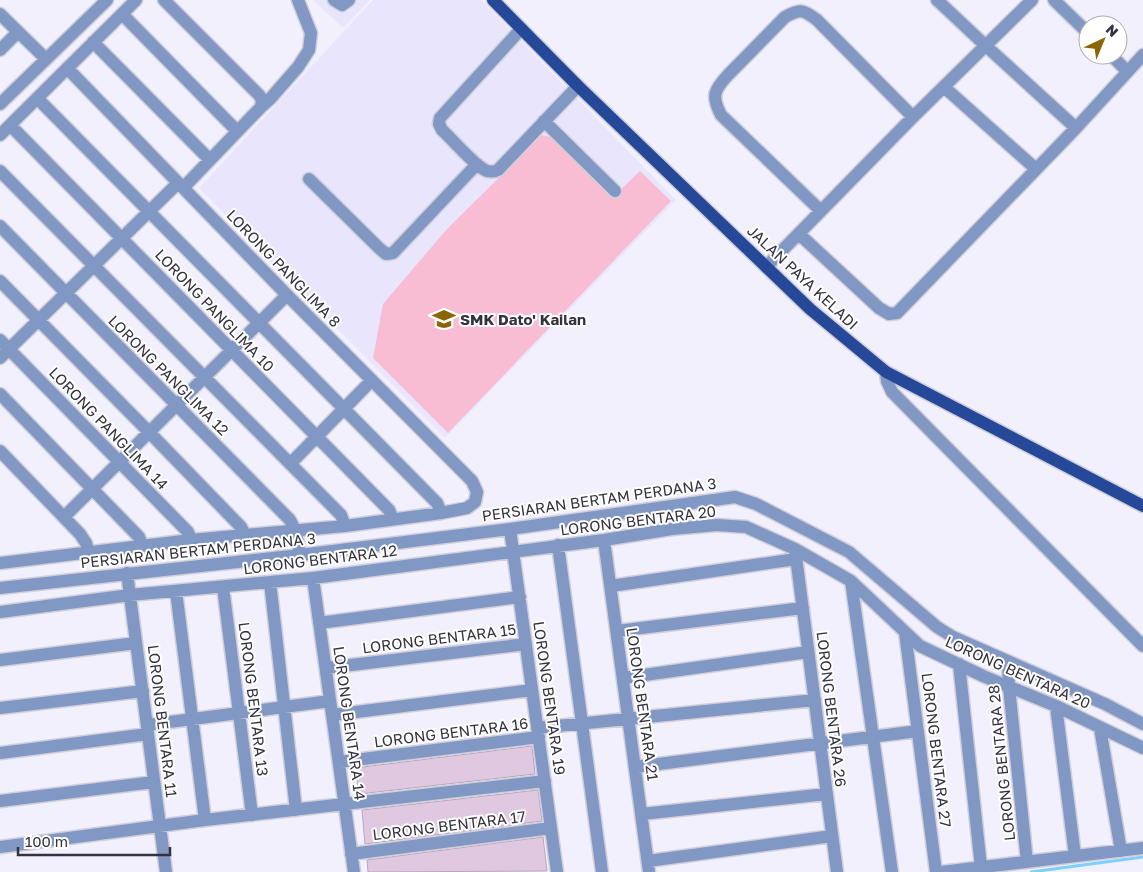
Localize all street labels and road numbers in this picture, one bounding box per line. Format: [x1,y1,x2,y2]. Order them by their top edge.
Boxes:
street label: LORONG PANGLIMA 8 [223,206,345,330]
street label: JALAN PAYA KELADI [744,221,862,333]
street label: LORONG PANGLIMA 10 [152,245,278,375]
street label: LORONG PANGLIMA 12 [105,311,233,439]
street label: LORONG PANGLIMA 14 [46,363,172,493]
street label: PERSIARAN BERTAM PERDANA 3 [481,474,717,524]
street label: LORONG BENTARA 20 [559,502,717,538]
street label: PERSIARAN BERTAM PERDANA 3 [80,529,316,571]
street label: LORONG BENTARA 12 [242,541,398,577]
street label: LORONG BENTARA 15 [361,620,517,656]
street label: LORONG BENTARA 19 [530,620,570,776]
street label: LORONG BENTARA 13 [236,621,272,777]
street label: LORONG BENTARA 21 [623,626,663,782]
street label: LORONG BENTARA 26 [814,630,850,788]
street label: LORONG BENTARA 20 [943,632,1093,712]
street label: LORONG BENTARA 11 [145,644,181,798]
street label: LORONG BENTARA 14 [330,645,370,801]
street label: LORONG BENTARA 27 [919,672,955,828]
street label: LORONG BENTARA 28 [984,684,1018,842]
street label: LORONG BENTARA 16 [373,714,529,750]
street label: LORONG BENTARA 17 [371,807,527,843]

